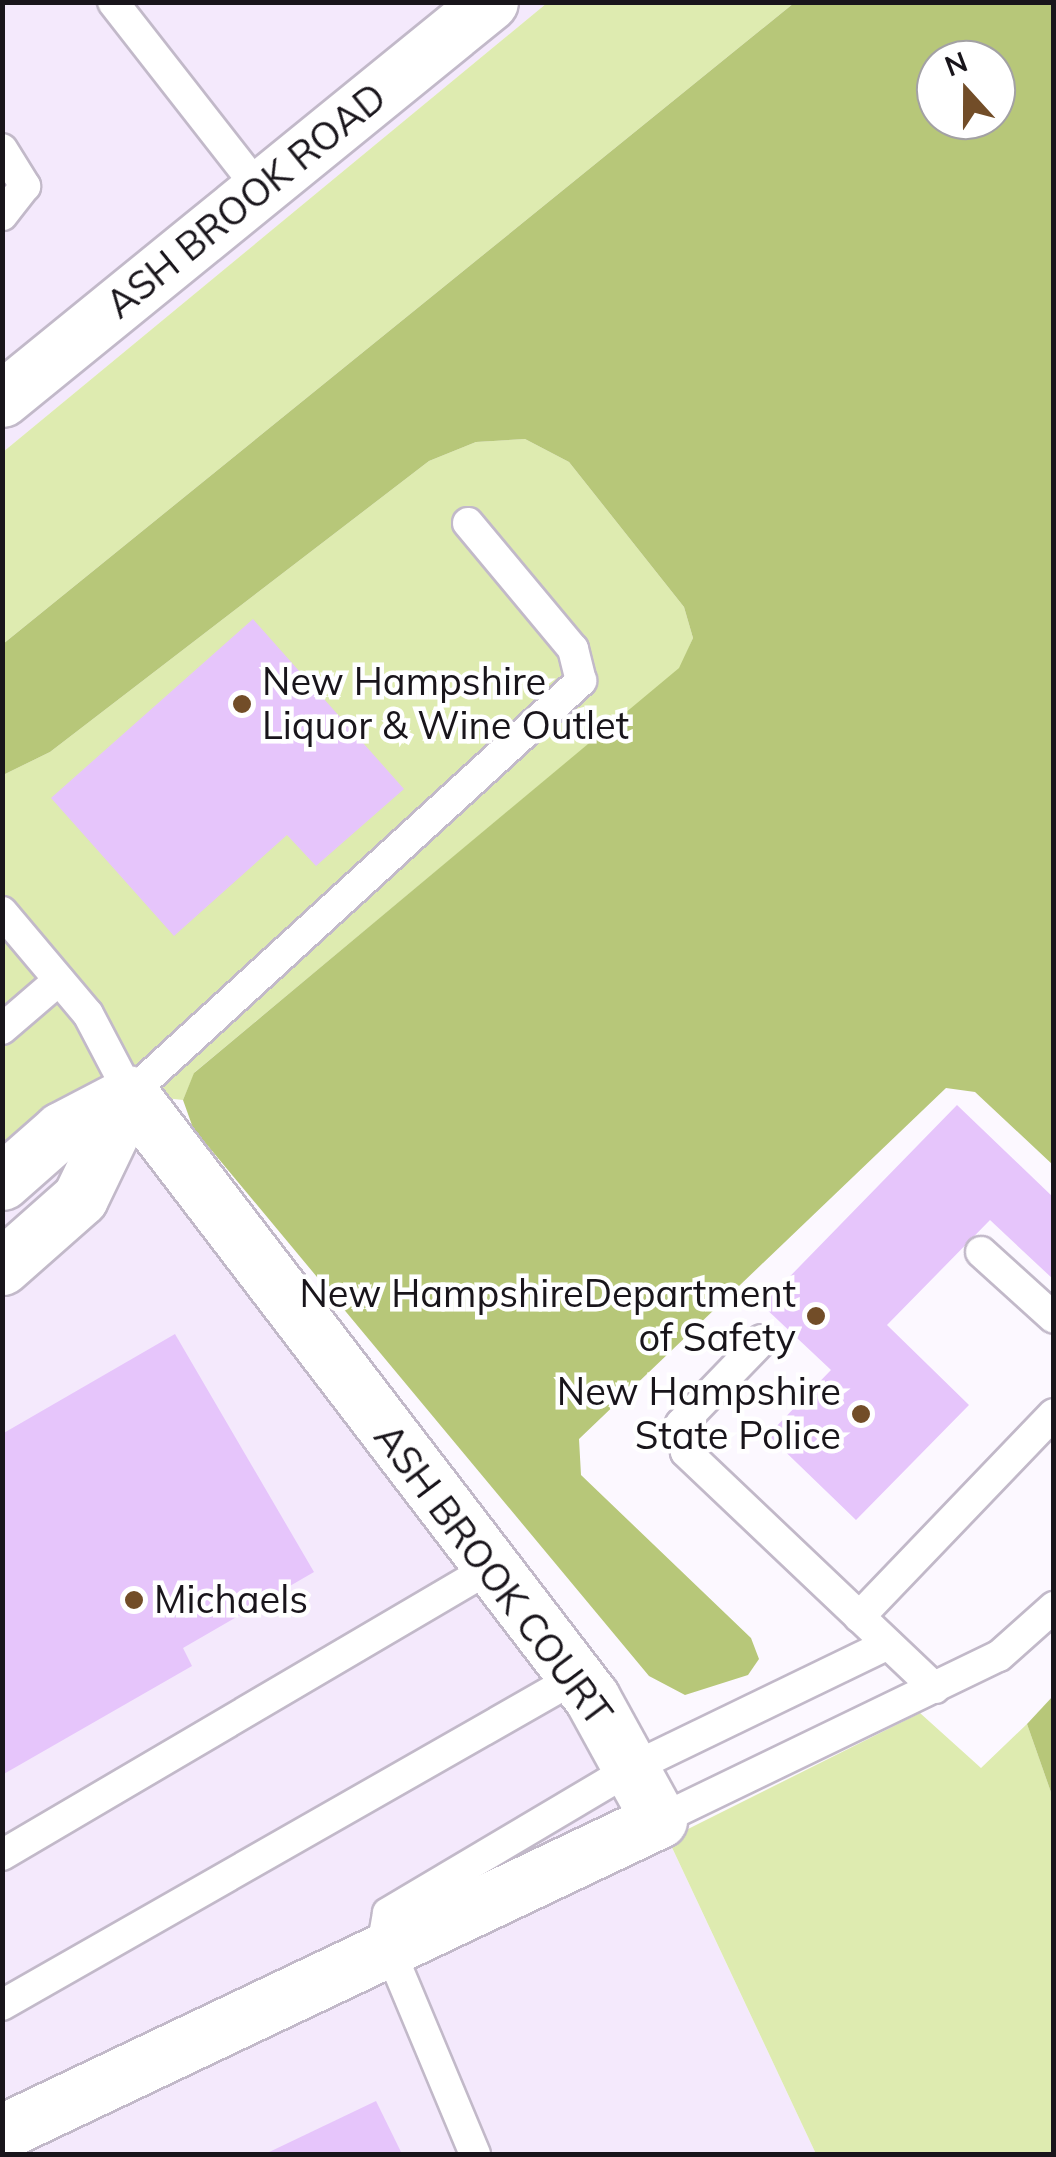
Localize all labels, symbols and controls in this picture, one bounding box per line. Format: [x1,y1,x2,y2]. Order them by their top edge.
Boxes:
north arrow [916,40,1016,140]
text: N [940,43,972,84]
street label: ASH BROOK ROAD [97,74,395,328]
place label: New Hampshire Liquor & Wine Outlet [262,659,629,748]
marker: New Hampshire Liquor & Wine Outlet [231,693,253,715]
place label: New HampshireDepartment of Safety [299,1271,796,1360]
marker: New HampshireDepartment of Safety [805,1305,827,1327]
place label: New Hampshire State Police [557,1369,841,1458]
marker: New Hampshire State Police [850,1403,872,1425]
street label: ASH BROOK COURT [365,1415,621,1735]
place label: Michaels [154,1577,308,1623]
marker: Michaels [123,1589,145,1611]

